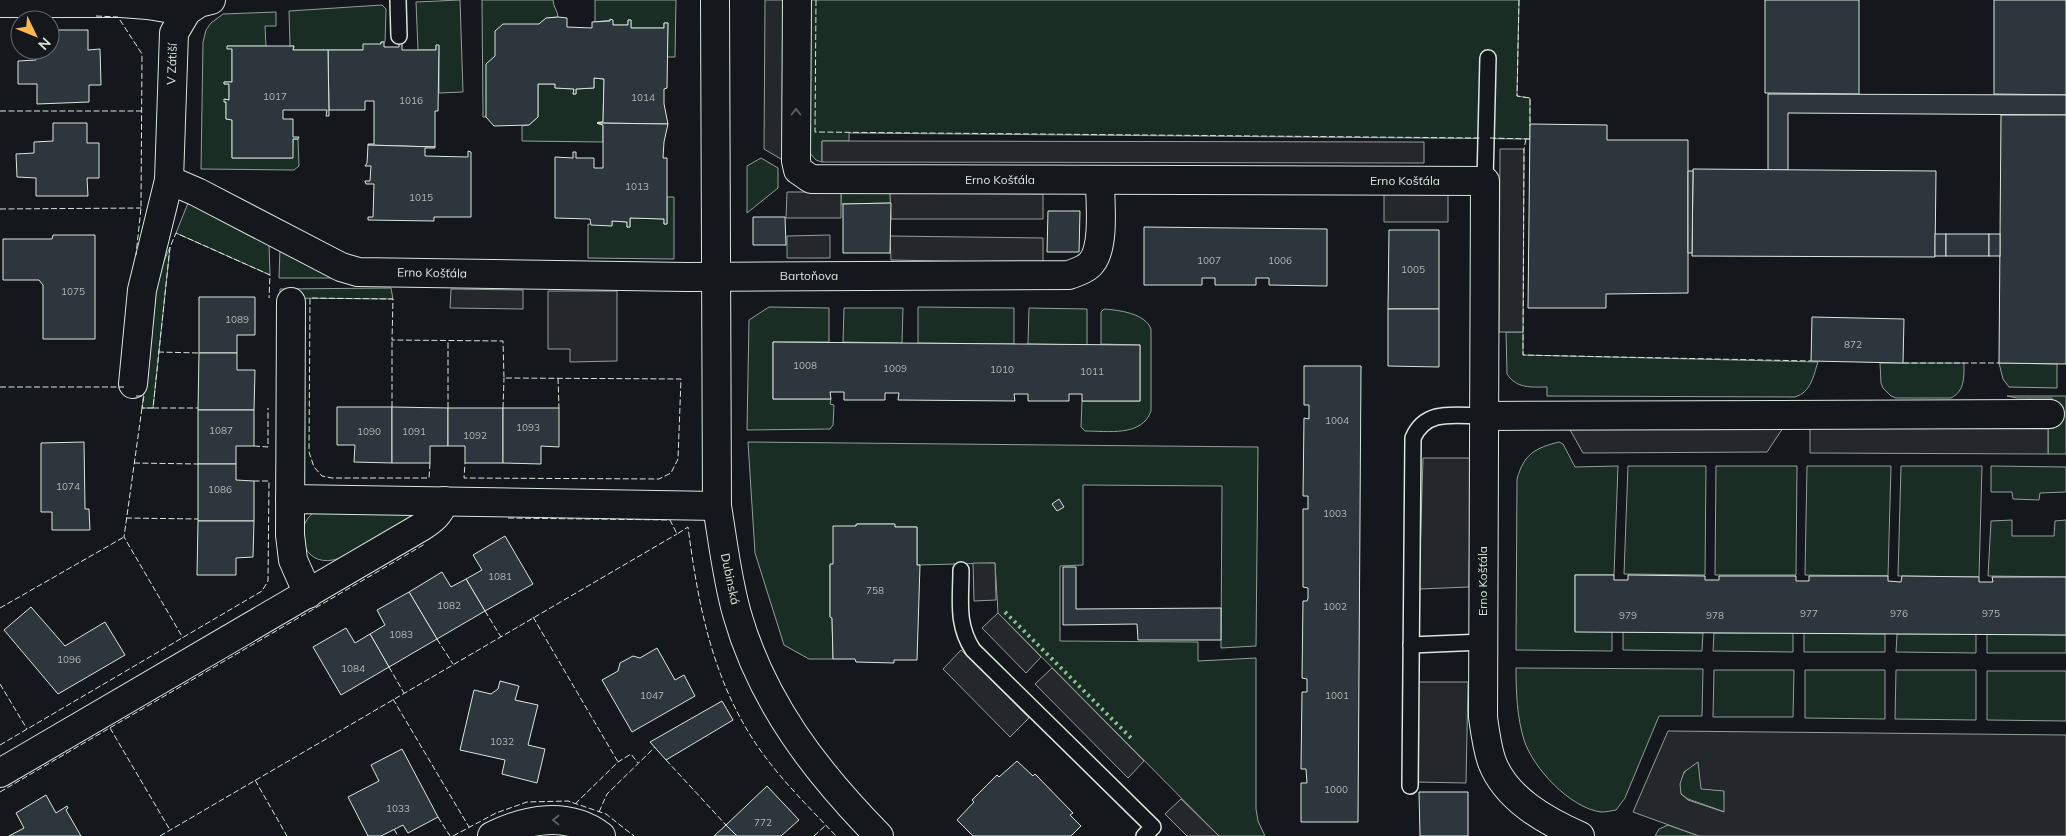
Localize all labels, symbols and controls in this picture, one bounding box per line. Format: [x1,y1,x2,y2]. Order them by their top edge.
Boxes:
north arrow [10,10,60,60]
text: N [34,34,55,54]
street label: V Zátiší [163,42,180,85]
house number: 1017 [263,90,287,103]
house number: 1014 [631,91,655,104]
house number: 1016 [399,94,423,107]
one-way arrow [791,108,801,116]
street label: Erno Košťála [965,172,1035,187]
street label: Erno Košťála [1370,173,1440,188]
house number: 1013 [625,180,649,193]
house number: 1015 [409,191,433,204]
house number: 1007 [1197,254,1221,267]
house number: 1006 [1268,254,1292,267]
house number: 1005 [1401,263,1425,276]
street label: Erno Košťála [397,264,467,281]
street label: Bartoňova [780,268,838,283]
house number: 1075 [61,285,85,298]
house number: 1089 [225,313,249,326]
house number: 872 [1844,338,1862,351]
house number: 1008 [793,359,817,372]
house number: 1009 [883,362,907,375]
house number: 1010 [990,363,1014,376]
house number: 1011 [1080,365,1104,378]
house number: 1004 [1325,414,1349,427]
house number: 1093 [516,421,540,434]
house number: 1087 [209,424,233,437]
house number: 1090 [357,425,381,438]
house number: 1091 [402,425,426,438]
house number: 1092 [463,429,487,442]
house number: 1074 [56,480,80,493]
house number: 1086 [208,483,232,496]
house number: 1003 [1323,507,1347,520]
street label: Erno Košťála [1475,546,1490,616]
street label: Dubinská [718,552,743,606]
house number: 1081 [488,570,512,583]
house number: 758 [866,584,884,597]
house number: 1082 [437,599,461,612]
house number: 1002 [1323,600,1347,613]
house number: 977 [1800,607,1818,620]
house number: 976 [1890,607,1908,620]
house number: 975 [1982,607,2000,620]
house number: 979 [1619,609,1637,622]
house number: 978 [1706,609,1724,622]
house number: 1083 [389,628,413,641]
house number: 1096 [57,653,81,666]
house number: 1084 [341,662,365,675]
house number: 1047 [640,689,664,702]
house number: 1001 [1325,689,1349,702]
house number: 1032 [490,735,514,748]
house number: 1000 [1324,783,1348,796]
house number: 1033 [386,802,410,815]
one-way arrow [551,815,559,825]
house number: 772 [754,816,772,829]

